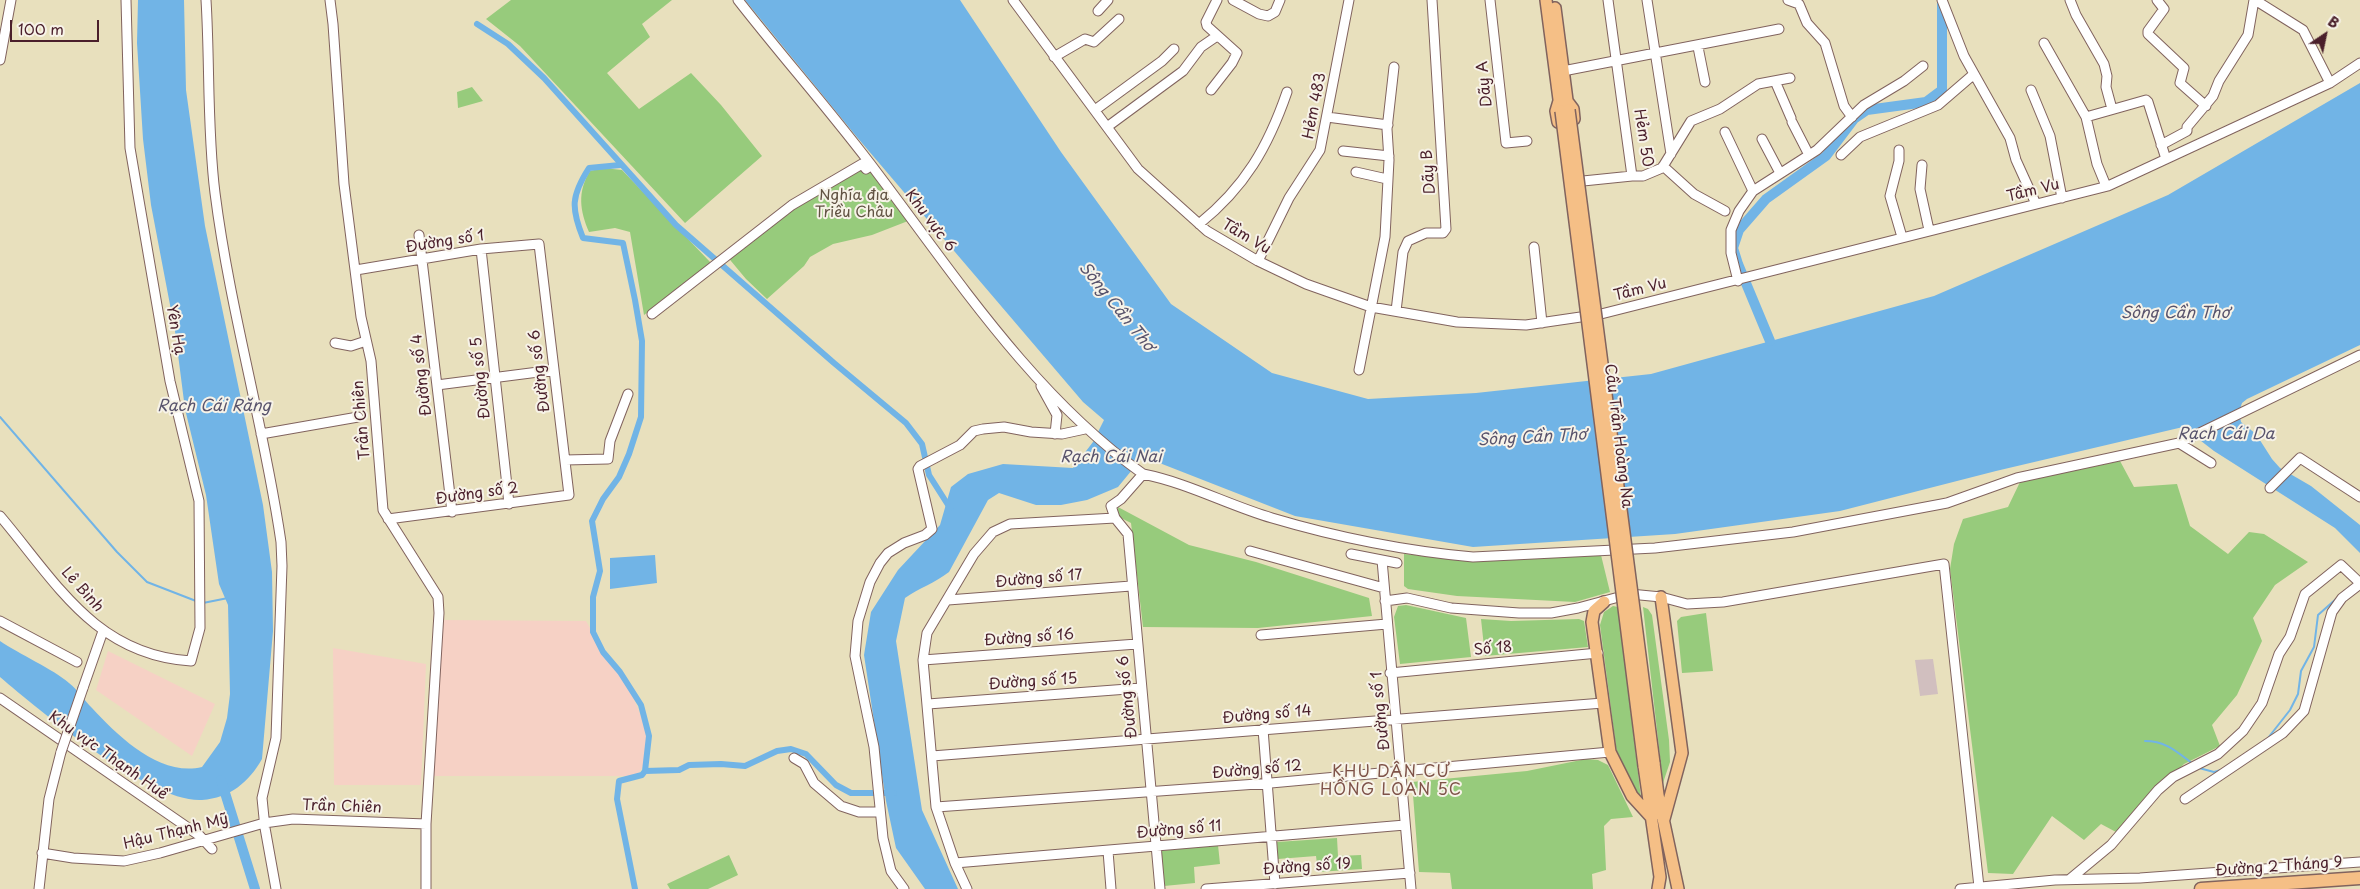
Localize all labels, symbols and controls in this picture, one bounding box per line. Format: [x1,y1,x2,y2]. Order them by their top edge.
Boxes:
scale bar [12,10,101,42]
north arrow [2300,10,2350,60]
text: B [2324,11,2344,34]
text: 100 m [18,17,64,40]
street label: Dãy A [1474,60,1496,108]
street label: Hẻm 483 [1300,71,1330,141]
street label: Hẻm 50 [1630,108,1656,168]
street label: Dãy B [1418,149,1440,195]
street label: Tầm Vu [2005,176,2061,206]
street label: Khu vực 6 [901,186,959,256]
park label: Nghĩa địa Triều Châu [815,187,893,222]
street label: Tầm Vu [1218,216,1274,258]
street label: Đường số 1 [404,227,486,257]
water label: Sông Cần Thơ [1074,259,1158,355]
street label: Tầm Vu [1612,275,1668,305]
street label: Yên Hạ [162,304,188,356]
water label: Sông Cần Thơ [2121,304,2229,324]
street label: Đường số 6 [526,329,554,413]
street label: Đường số 4 [408,333,436,417]
street label: Đường số 5 [468,336,494,420]
street label: Cầu Trần Hoàng Na [1600,363,1636,509]
street label: Trần Chiên [350,380,374,460]
water label: Rạch Cái Răng [157,397,271,417]
water label: Rạch Cái Da [2177,425,2275,445]
water label: Sông Cần Thơ [1477,426,1587,450]
water label: Rạch Cái Nai [1060,448,1162,468]
street label: Đường số 2 [435,479,519,509]
street label: Lê Bình [57,564,107,616]
street label: Đường số 17 [995,566,1083,592]
street label: Đường số 16 [984,626,1074,650]
street label: Số 18 [1473,638,1513,660]
street label: Đường số 6 [1115,655,1141,739]
street label: Đường số 15 [988,670,1078,694]
street label: Đường số 1 [1368,671,1394,751]
street label: Đường số 14 [1222,702,1312,728]
street label: Khu vực Thạnh Huề [45,708,171,804]
street label: Đường số 12 [1211,757,1303,783]
district label: KHU DÂN CƯ HỒNG LOAN 5C [1318,763,1464,801]
street label: Trần Chiên [302,797,382,817]
street label: Hậu Thạnh Mỹ [122,810,230,854]
street label: Đường số 11 [1136,817,1222,843]
street label: Đường 2 Tháng 9 [2215,854,2343,880]
street label: Đường số 19 [1262,855,1352,879]

